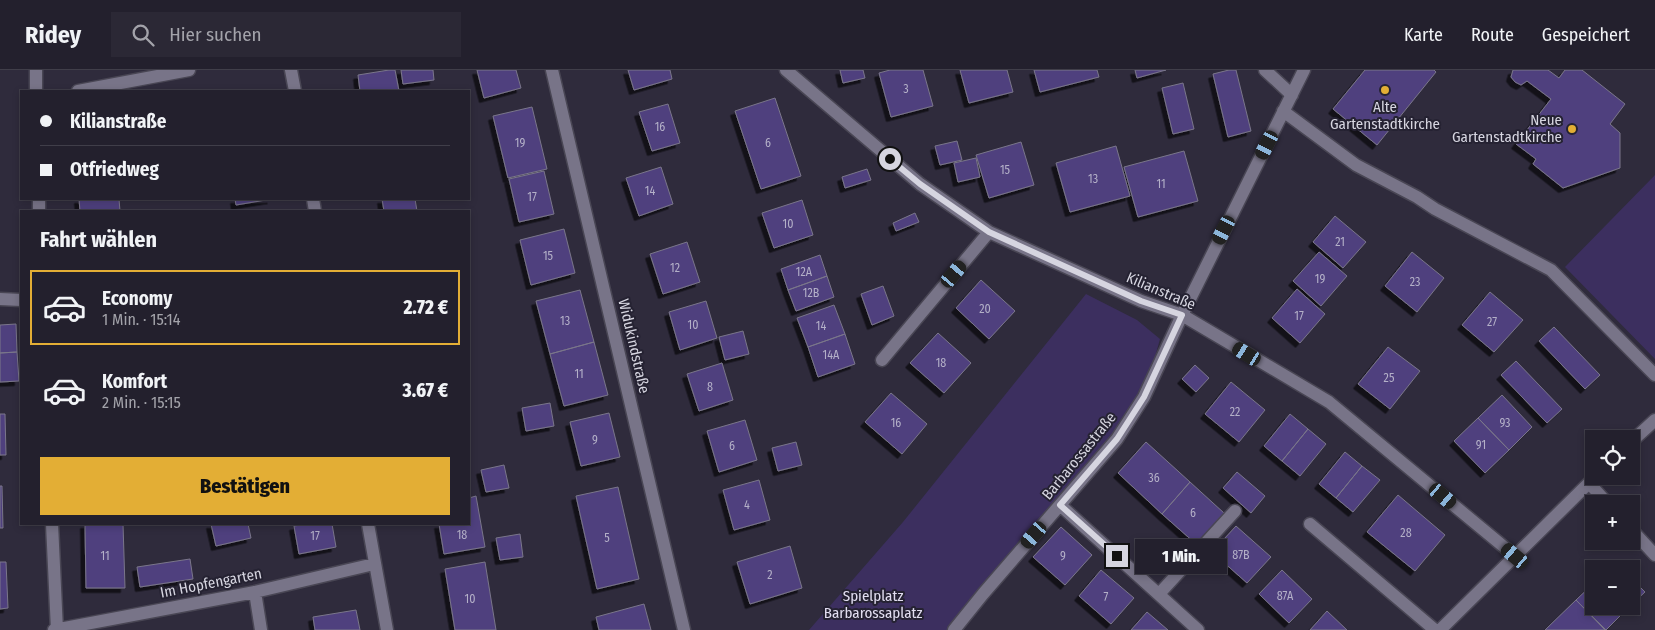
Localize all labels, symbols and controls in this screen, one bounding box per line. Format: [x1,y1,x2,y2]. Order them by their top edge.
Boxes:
search box [111,12,461,57]
text: Ridey [25,21,81,49]
icon: search [129,21,157,49]
text: Hier suchen [169,23,262,46]
text: Karte [1404,24,1443,46]
text: Route [1471,24,1514,46]
text: Gespeichert [1542,24,1630,46]
house number: 3 [903,82,909,96]
marker: Alte Gartenstadtkirche [1379,84,1391,96]
place label: Alte Gartenstadtkirche [1330,98,1440,133]
text: Kilianstraße [70,110,166,133]
place label: Neue Gartenstadtkirche [1452,111,1562,146]
house number: 16 [655,120,665,134]
marker: Neue Gartenstadtkirche [1566,123,1578,135]
car [1253,128,1280,162]
house number: 19 [515,136,525,150]
house number: 6 [765,136,771,150]
route start [879,148,901,170]
text: Otfriedweg [70,158,159,181]
house number: 15 [1000,163,1011,177]
house number: 13 [1088,172,1098,186]
house number: 11 [1156,177,1166,191]
house number: 14 [645,184,655,198]
house number: 17 [527,190,537,204]
car [1210,213,1237,247]
house number: 10 [783,217,793,231]
text: Fahrt wählen [40,226,157,253]
house number: 21 [1335,235,1345,249]
house number: 15 [543,249,554,263]
car [938,258,969,290]
house number: 12 [670,261,680,275]
house number: 12A [796,265,813,279]
street label: Kilianstraße [1124,268,1198,314]
house number: 19 [1315,272,1325,286]
house number: 23 [1410,275,1420,289]
icon: car [42,285,87,330]
house number: 12B [803,286,820,300]
text: Economy [102,287,172,310]
text: 2.72 € [403,296,448,319]
street label: Widukindstraße [614,297,654,395]
house number: 20 [979,302,991,316]
house number: 17 [1294,309,1304,323]
text: 1 Min. · 15:14 [102,310,180,329]
house number: 13 [560,314,570,328]
house number: 27 [1487,315,1497,329]
house number: 10 [688,318,698,332]
house number: 14 [816,319,826,333]
car [1230,340,1263,368]
house number: 14A [823,348,840,362]
house number: 18 [936,356,946,370]
house number: 11 [574,367,584,381]
icon: car [42,368,87,413]
text: Komfort [102,370,167,393]
house number: 25 [1384,371,1395,385]
text: 3.67 € [403,379,448,402]
house number: 8 [707,380,713,394]
text: 2 Min. · 15:15 [102,393,181,412]
house number: 22 [1230,405,1240,419]
street label: Barbarossastraße [1038,409,1120,503]
house number: 16 [891,416,901,430]
house number: 93 [1499,416,1511,430]
map controls [1585,430,1640,615]
button: locate [1585,430,1640,485]
house number: 9 [592,433,598,447]
house number: 91 [1476,438,1486,452]
house number: 6 [729,439,735,453]
button: Bestätigen [40,457,450,515]
house number: 36 [1148,471,1160,485]
car [1426,481,1459,511]
button: + [1585,495,1640,550]
house number: 4 [744,498,750,512]
house number: 6 [1190,506,1196,520]
car [1018,519,1049,551]
house number: 28 [1400,526,1412,540]
house number: 18 [457,528,467,542]
house number: 17 [310,529,320,543]
house number: 5 [604,531,610,545]
callout: 1 Min. [1134,538,1227,574]
car [1498,541,1531,571]
route end [1106,545,1128,567]
text: 1 Min. [1162,547,1200,566]
house number: 87B [1232,548,1250,562]
house number: 11 [100,549,110,563]
house number: 9 [1060,549,1066,563]
button: − [1585,560,1640,615]
street label: Im Hopfengarten [159,564,263,602]
house number: 2 [767,568,773,582]
park label: Spielplatz Barbarossaplatz [824,587,922,622]
house number: 87A [1277,589,1294,603]
house number: 7 [1104,590,1109,604]
house number: 10 [465,592,475,606]

